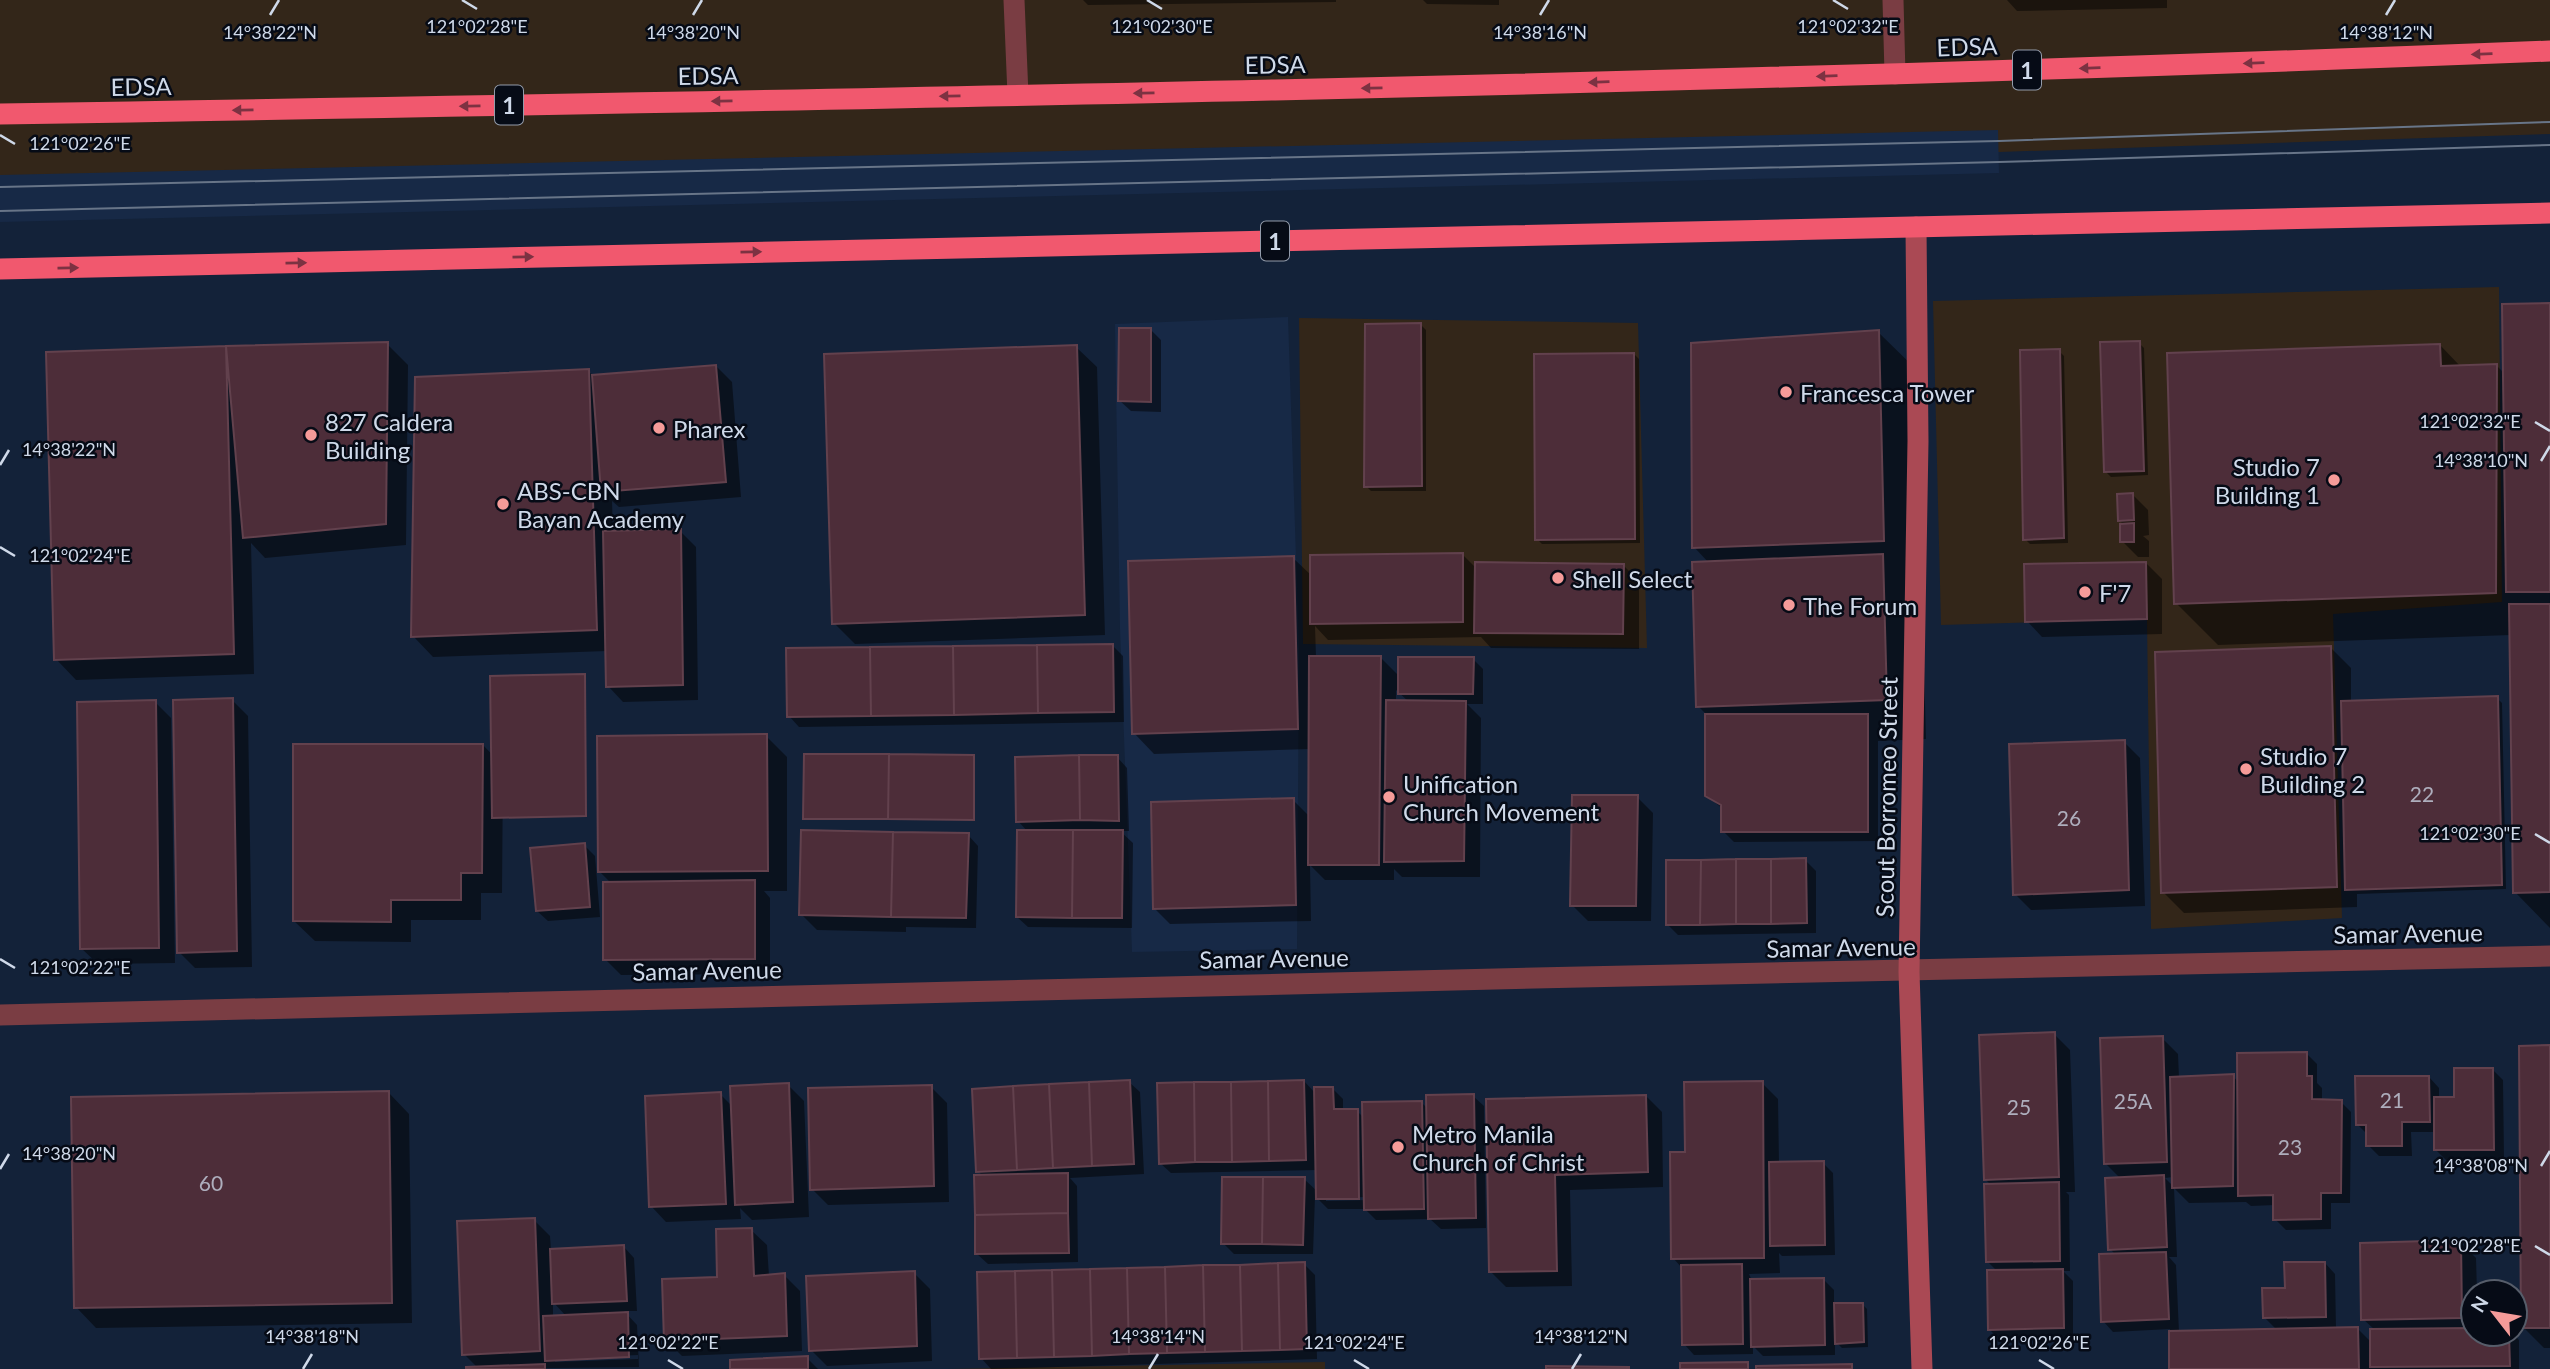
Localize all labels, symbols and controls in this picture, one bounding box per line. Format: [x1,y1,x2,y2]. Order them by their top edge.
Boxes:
text: 121°02'28"E [426,15,528,37]
text: 121°02'30"E [1111,15,1213,37]
text: 121°02'32"E [1797,15,1899,37]
text: 14°38'22"N [223,21,317,43]
text: 14°38'20"N [646,21,740,43]
text: 14°38'16"N [1493,21,1587,43]
text: 14°38'12"N [2339,21,2433,43]
street label: EDSA [1936,30,1999,62]
one-way arrow [2471,48,2493,59]
street label: EDSA [1244,49,1307,79]
road number: 1 [2013,50,2041,90]
one-way arrow [2243,57,2265,68]
street label: EDSA [677,60,740,90]
one-way arrow [2079,63,2101,74]
one-way arrow [1815,70,1837,81]
street label: EDSA [110,71,173,101]
one-way arrow [1588,76,1610,88]
one-way arrow [1361,82,1383,94]
road number: 1 [495,86,523,124]
one-way arrow [1133,87,1155,98]
one-way arrow [938,90,960,102]
one-way arrow [711,95,733,107]
one-way arrow [459,100,481,112]
one-way arrow [231,104,253,116]
text: 121°02'26"E [29,132,131,154]
road number: 1 [1261,222,1289,260]
one-way arrow [740,247,762,258]
one-way arrow [512,252,534,263]
one-way arrow [285,257,307,268]
one-way arrow [57,262,79,273]
place label: Francesca Tower [1800,378,1975,407]
marker: Francesca Tower [1778,384,1794,400]
place label: 827 Caldera Building [325,407,453,464]
text: 121°02'32"E [2419,410,2521,432]
place label: Pharex [673,414,745,443]
marker: Pharex [651,420,667,436]
marker: 827 Caldera Building [303,427,319,443]
text: 14°38'22"N [22,438,116,460]
text: 14°38'10"N [2434,449,2528,471]
place label: Studio 7 Building 1 [2215,452,2320,509]
marker: Studio 7 Building 1 [2326,472,2342,488]
place label: ABS-CBN Bayan Academy [517,476,685,533]
marker: ABS-CBN Bayan Academy [495,496,511,512]
text: 121°02'24"E [29,544,131,566]
place label: Shell Select [1572,564,1693,593]
marker: Shell Select [1550,570,1566,586]
place label: F'7 [2099,578,2131,607]
marker: F'7 [2077,584,2093,600]
place label: The Forum [1803,591,1917,620]
marker: The Forum [1781,597,1797,613]
street label: Scout Borromeo Street [1869,676,1903,918]
place label: Studio 7 Building 2 [2260,741,2365,798]
marker: Studio 7 Building 2 [2238,761,2254,777]
place label: Unification Church Movement [1403,769,1600,826]
house number: 22 [2410,781,2434,806]
marker: Unification Church Movement [1381,789,1397,805]
house number: 26 [2057,805,2081,830]
text: 121°02'30"E [2419,822,2521,844]
street label: Samar Avenue [2333,917,2483,949]
street label: Samar Avenue [1766,931,1916,963]
street label: Samar Avenue [1199,942,1349,974]
street label: Samar Avenue [632,954,782,986]
text: 121°02'22"E [29,956,131,978]
house number: 21 [2380,1087,2404,1112]
house number: 25A [2114,1088,2153,1113]
house number: 25 [2007,1094,2031,1119]
place label: Metro Manila Church of Christ [1412,1119,1585,1176]
house number: 23 [2278,1134,2302,1159]
marker: Metro Manila Church of Christ [1390,1139,1406,1155]
text: 14°38'20"N [22,1142,116,1164]
text: 14°38'08"N [2434,1154,2528,1176]
house number: 60 [199,1170,223,1195]
text: 121°02'28"E [2419,1234,2521,1256]
north arrow [2459,1278,2529,1348]
text: N [2465,1292,2493,1316]
text: 14°38'18"N [265,1325,359,1347]
text: 14°38'14"N [1111,1325,1205,1347]
text: 14°38'12"N [1534,1325,1628,1347]
text: 121°02'22"E [617,1331,719,1353]
text: 121°02'24"E [1303,1331,1405,1353]
text: 121°02'26"E [1988,1331,2090,1353]

